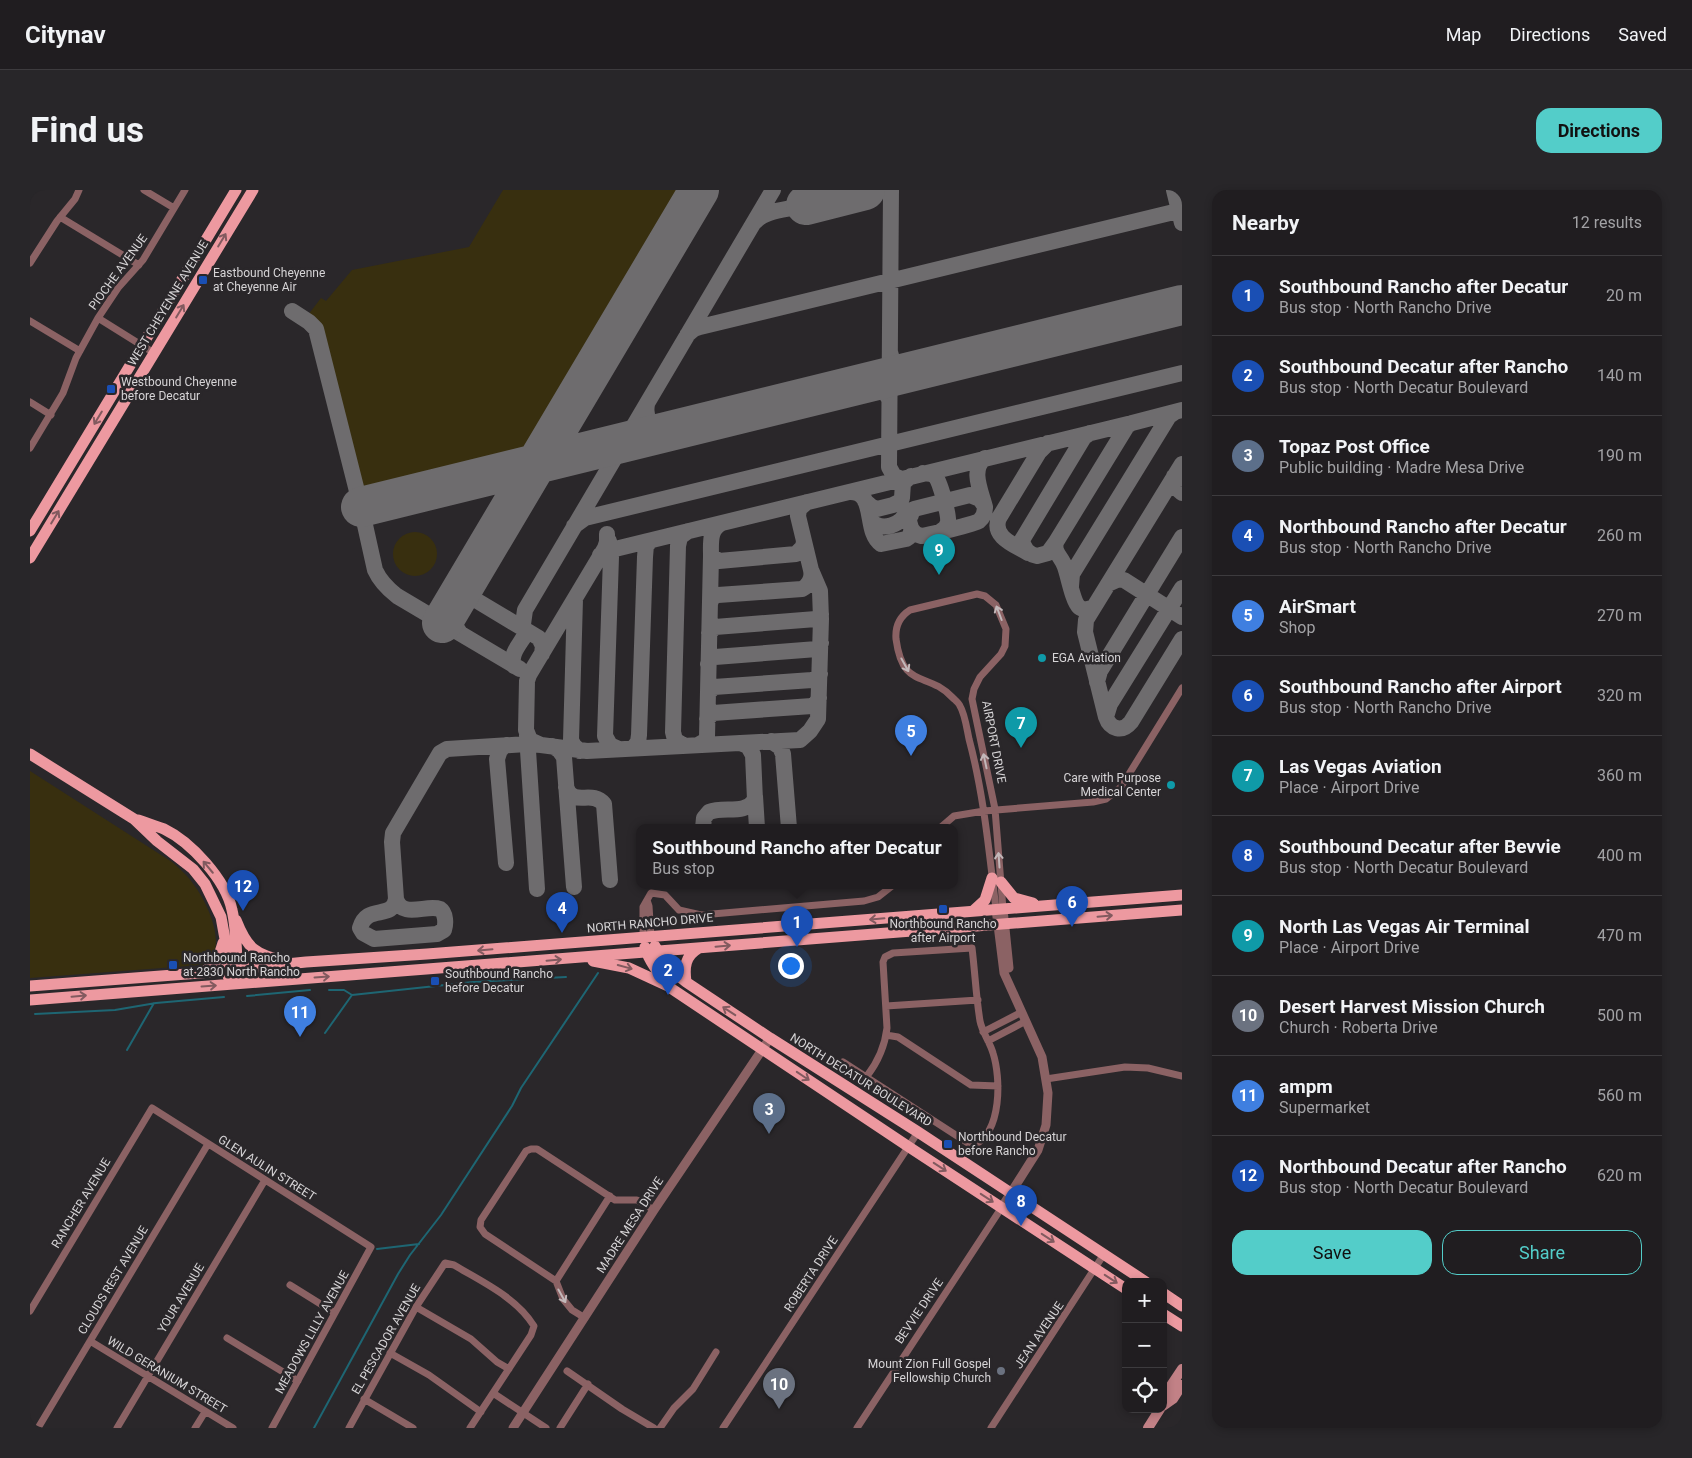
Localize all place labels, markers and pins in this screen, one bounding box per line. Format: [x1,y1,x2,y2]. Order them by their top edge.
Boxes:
place label: Eastbound Cheyenne at Cheyenne Air [213,266,325,294]
marker: Eastbound Cheyenne at Cheyenne Air [197,274,209,286]
place label: Westbound Cheyenne before Decatur [121,375,237,403]
marker: Westbound Cheyenne before Decatur [105,383,117,395]
pin: 9 [923,534,955,575]
place label: EGA Aviation [1052,651,1121,665]
marker: EGA Aviation [1036,652,1048,664]
pin: 7 [1005,707,1037,748]
pin: 5 [895,715,927,756]
place label: Care with Purpose Medical Center [1064,771,1161,799]
marker: Care with Purpose Medical Center [1165,779,1177,791]
pin: 12 [227,870,259,911]
pin: 6 [1056,886,1088,927]
pin: 4 [546,892,578,933]
marker: Northbound Rancho after Airport [937,903,949,915]
pin: 1 [781,906,813,947]
place label: Northbound Rancho after Airport [889,917,997,945]
place label: Northbound Rancho at 2830 North Rancho [183,951,300,979]
pin: 2 [652,954,684,995]
marker: Northbound Rancho at 2830 North Rancho [167,959,179,971]
place label: Southbound Rancho before Decatur [445,967,553,995]
marker: Southbound Rancho before Decatur [429,975,441,987]
pin: 11 [284,996,316,1037]
pin: 3 [753,1093,785,1134]
place label: Northbound Decatur before Rancho [958,1130,1067,1158]
marker: Northbound Decatur before Rancho [942,1138,954,1150]
pin: 8 [1005,1185,1037,1226]
place label: Mount Zion Full Gospel Fellowship Church [868,1357,991,1385]
marker: Mount Zion Full Gospel Fellowship Church [995,1365,1007,1377]
pin: 10 [763,1368,795,1409]

